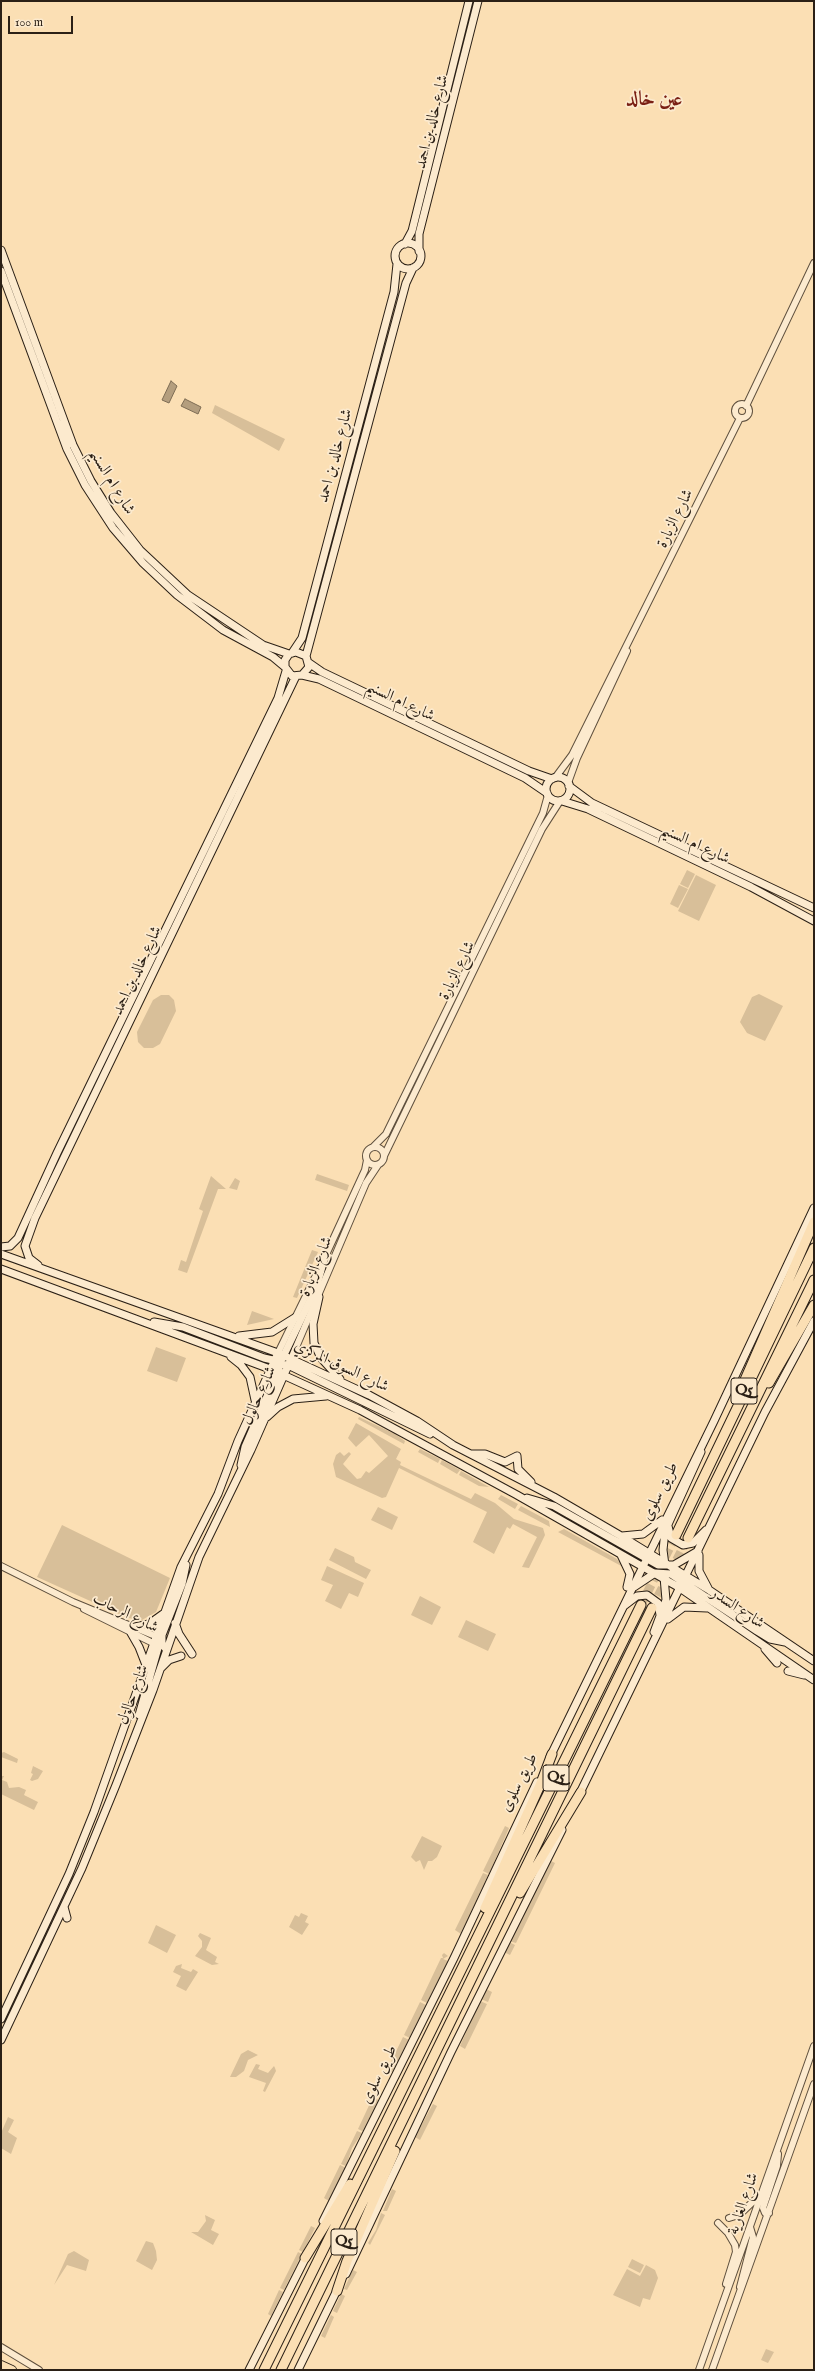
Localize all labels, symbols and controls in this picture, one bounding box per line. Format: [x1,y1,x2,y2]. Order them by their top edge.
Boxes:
scale bar [10,8,75,34]
text: 100 m [15,15,43,30]
street label: شارع خالد بن احمد [412,73,454,171]
district label: عين خالد [626,89,682,113]
street label: شارع خالد بن احمد [314,407,358,505]
street label: شارع ام السنيم [84,445,138,519]
street label: شارع الزبارة [654,486,698,552]
street label: شارع ام السنيم [363,677,437,727]
street label: شارع ام السنيم [658,821,732,869]
street label: شارع خالد بن احمد [109,923,167,1019]
street label: شارع الزبارة [436,938,480,1004]
street label: شارع الزبارة [296,1234,338,1300]
street label: شارع السوق المركزي [291,1337,391,1397]
street label: شارع حالول [238,1364,282,1428]
road number: Q5 [731,1378,757,1404]
street label: طريق سلوى [639,1459,683,1525]
street label: شارع السدر [707,1584,767,1634]
street label: شارع الرحاب [89,1590,161,1638]
street label: شارع حالول [114,1662,154,1728]
street label: طريق سلوى [497,1750,543,1816]
road number: Q5 [543,1765,569,1791]
street label: طريق سلوى [358,2042,402,2108]
street label: شارع الغارية [724,2170,764,2238]
road number: Q5 [331,2229,357,2255]

